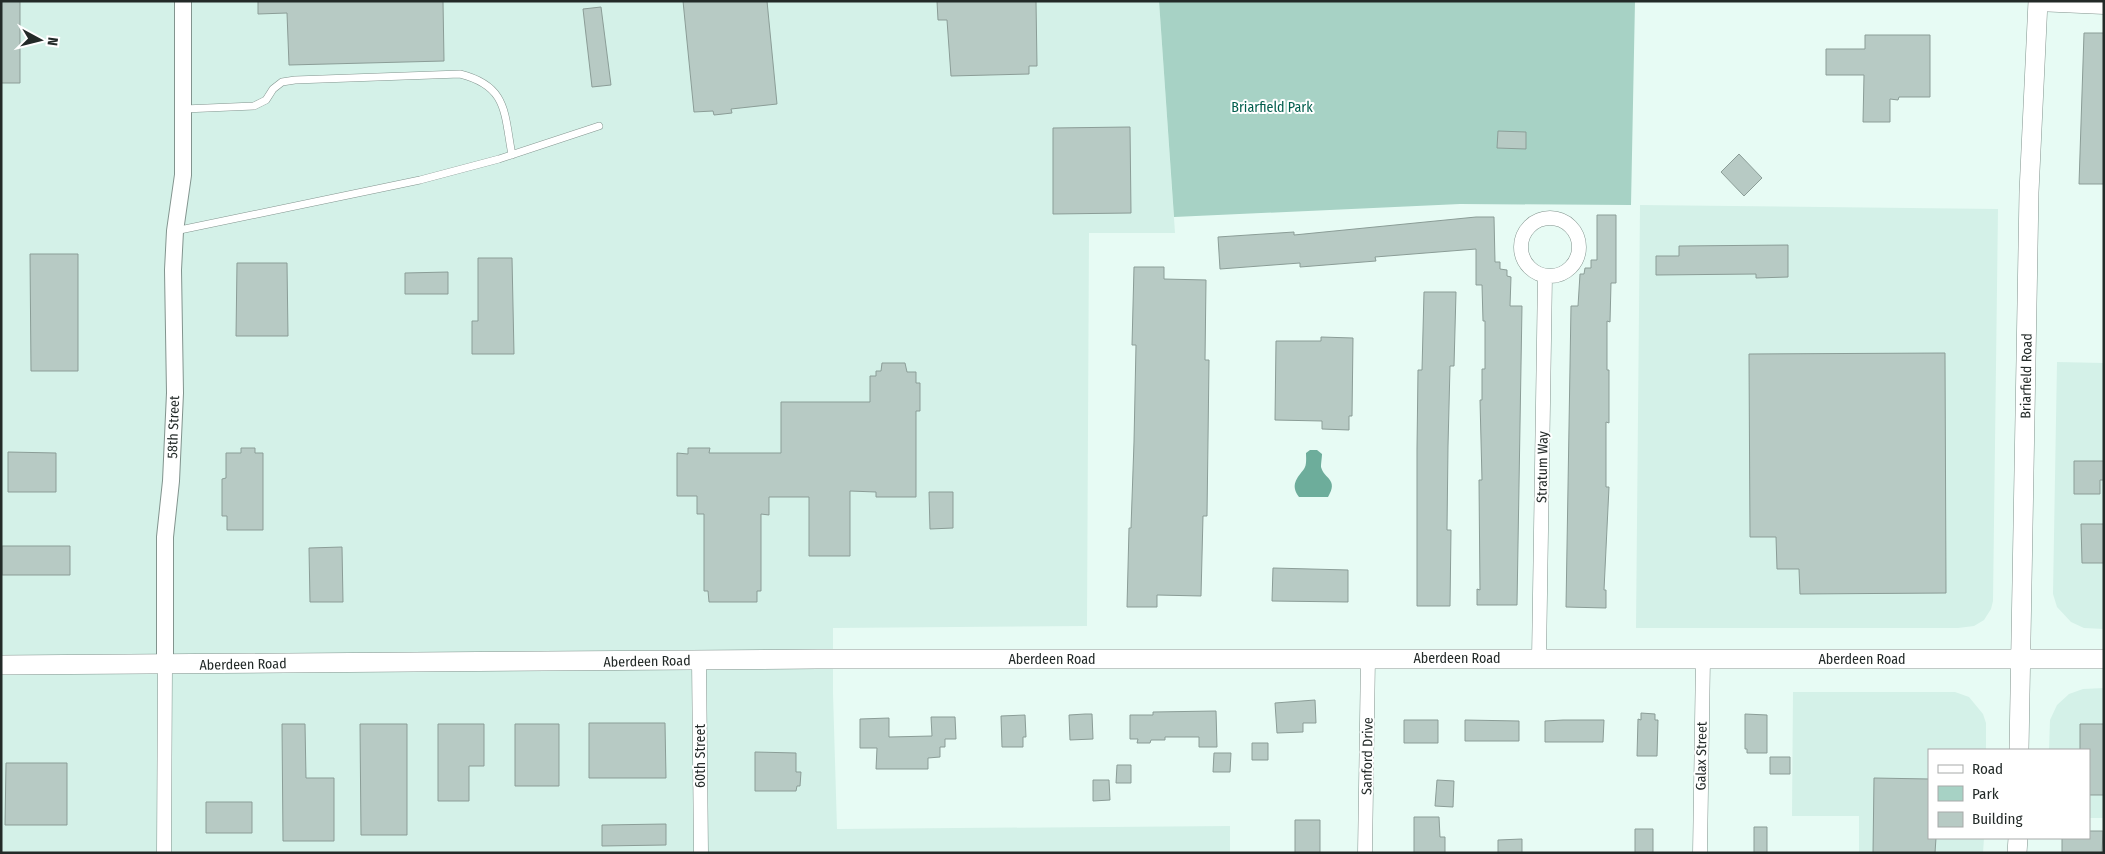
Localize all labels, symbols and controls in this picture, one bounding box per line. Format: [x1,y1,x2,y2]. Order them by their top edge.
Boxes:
north arrow [15,15,65,65]
text: N [43,36,61,47]
park label: Briarfield Park [1231,99,1313,116]
street label: Briarfield Road [2017,333,2036,419]
street label: 58th Street [164,395,183,459]
street label: Stratum Way [1533,430,1552,503]
street label: Aberdeen Road [1413,650,1501,667]
street label: Aberdeen Road [1008,651,1096,668]
street label: Aberdeen Road [1818,651,1906,668]
street label: Aberdeen Road [603,652,691,671]
street label: Aberdeen Road [199,655,287,674]
street label: Sanford Drive [1358,717,1377,795]
street label: Galax Street [1692,721,1711,791]
street label: 60th Street [692,724,709,788]
legend [1928,749,2090,839]
text: Road [1972,760,2003,778]
text: Park [1972,785,1999,803]
text: Building [1972,810,2023,828]

